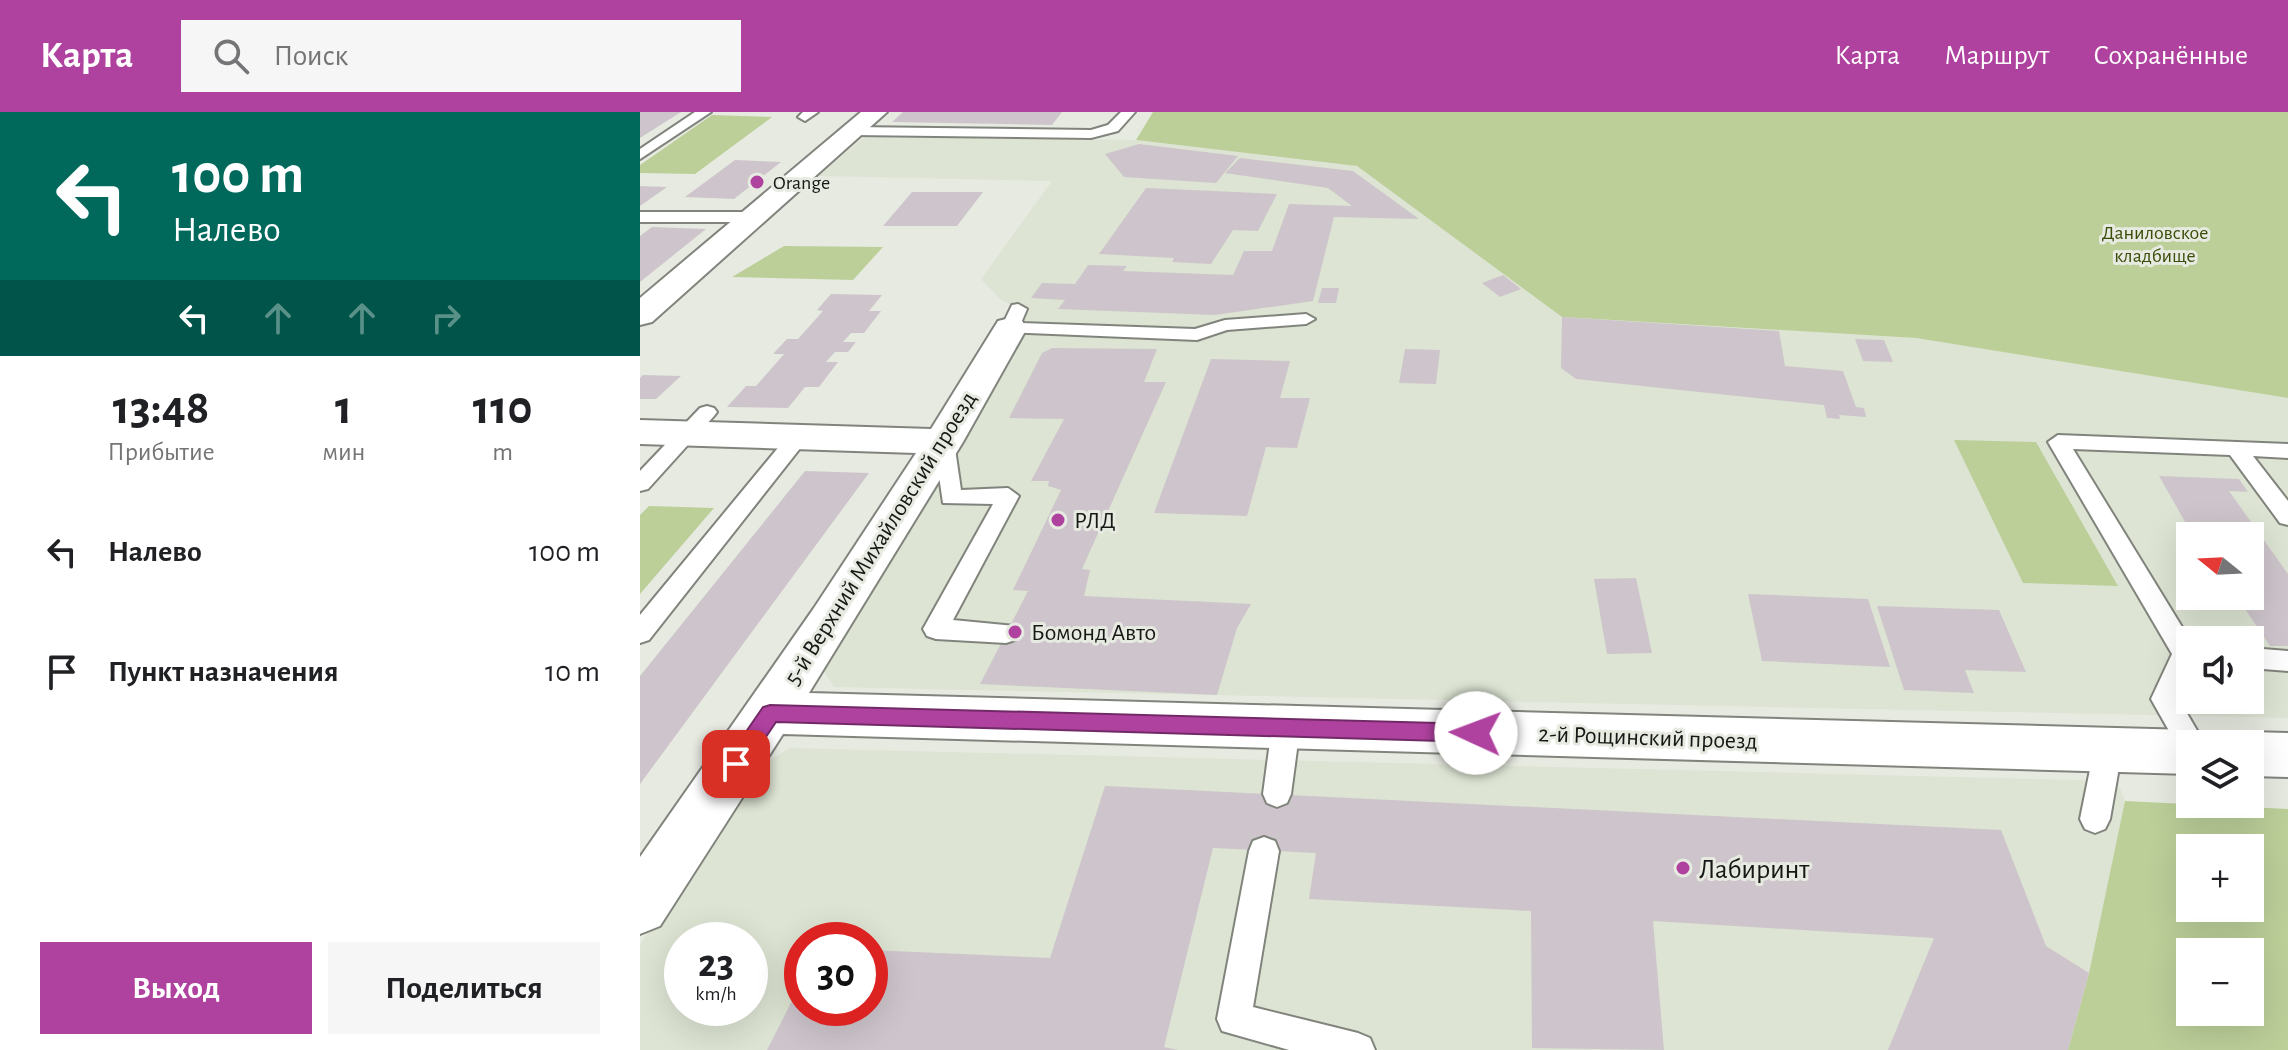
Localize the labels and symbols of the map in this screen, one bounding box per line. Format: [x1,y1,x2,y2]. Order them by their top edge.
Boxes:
marker: Orange [748,173,766,191]
place label: Orange [773,173,830,193]
park label: Даниловское кладбище [2102,223,2208,266]
street label: 5-й Верхний Михайловский проезд [780,388,981,689]
place label: РЛД [1074,509,1116,533]
marker: РЛД [1049,511,1067,529]
north arrow [2176,522,2264,610]
place label: Бомонд Авто [1031,621,1156,645]
marker: Бомонд Авто [1006,623,1024,641]
position arrow [1434,691,1518,775]
street label: 2-й Рощинский проезд [1538,722,1758,754]
pin [702,730,770,798]
place label: Лабиринт [1699,856,1810,884]
marker: Лабиринт [1674,859,1692,877]
speed limit sign: 30 [784,922,888,1026]

